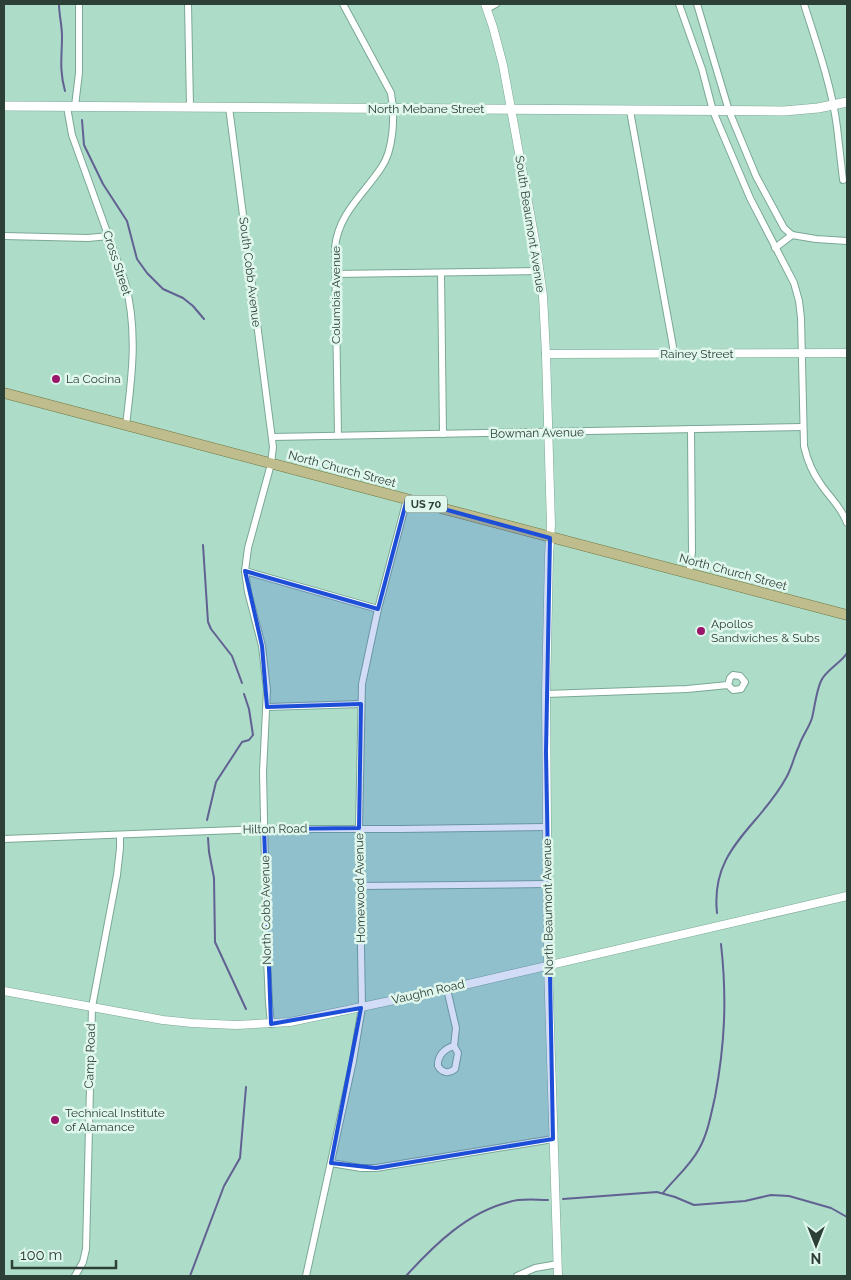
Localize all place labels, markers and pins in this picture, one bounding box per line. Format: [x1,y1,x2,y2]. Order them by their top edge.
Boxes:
place label: La Cocina [66,372,121,386]
marker: La Cocina [50,373,62,385]
place label: Apollos Sandwiches & Subs [711,617,820,645]
marker: Apollos Sandwiches & Subs [695,625,707,637]
place label: Technical Institute of Alamance [65,1106,165,1134]
marker: Technical Institute of Alamance [49,1114,61,1126]

